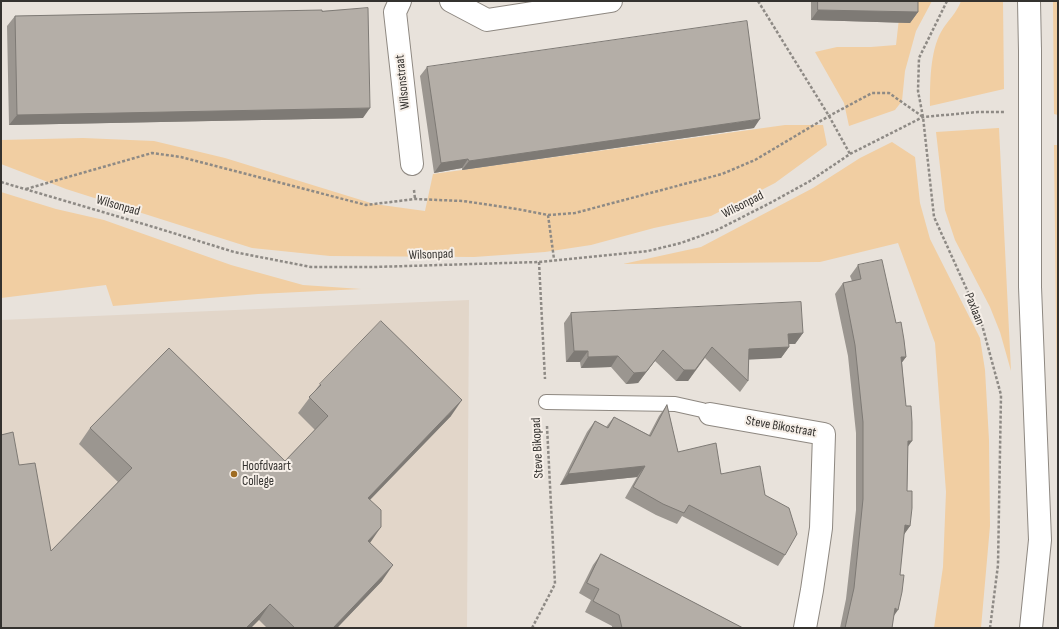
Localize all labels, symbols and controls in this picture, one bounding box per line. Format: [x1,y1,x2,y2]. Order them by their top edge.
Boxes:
street label: Wilsonstraat [392,54,414,110]
street label: Wilsonpad [720,188,766,222]
street label: Wilsonpad [94,192,142,220]
street label: Wilsonpad [408,246,454,264]
street label: Paxlaan [961,291,987,327]
street label: Steve Bikostraat [745,413,817,441]
street label: Steve Bikopad [529,417,547,479]
place label: Hoofdvaart College [242,459,291,490]
marker: Hoofdvaart College [229,469,239,479]

